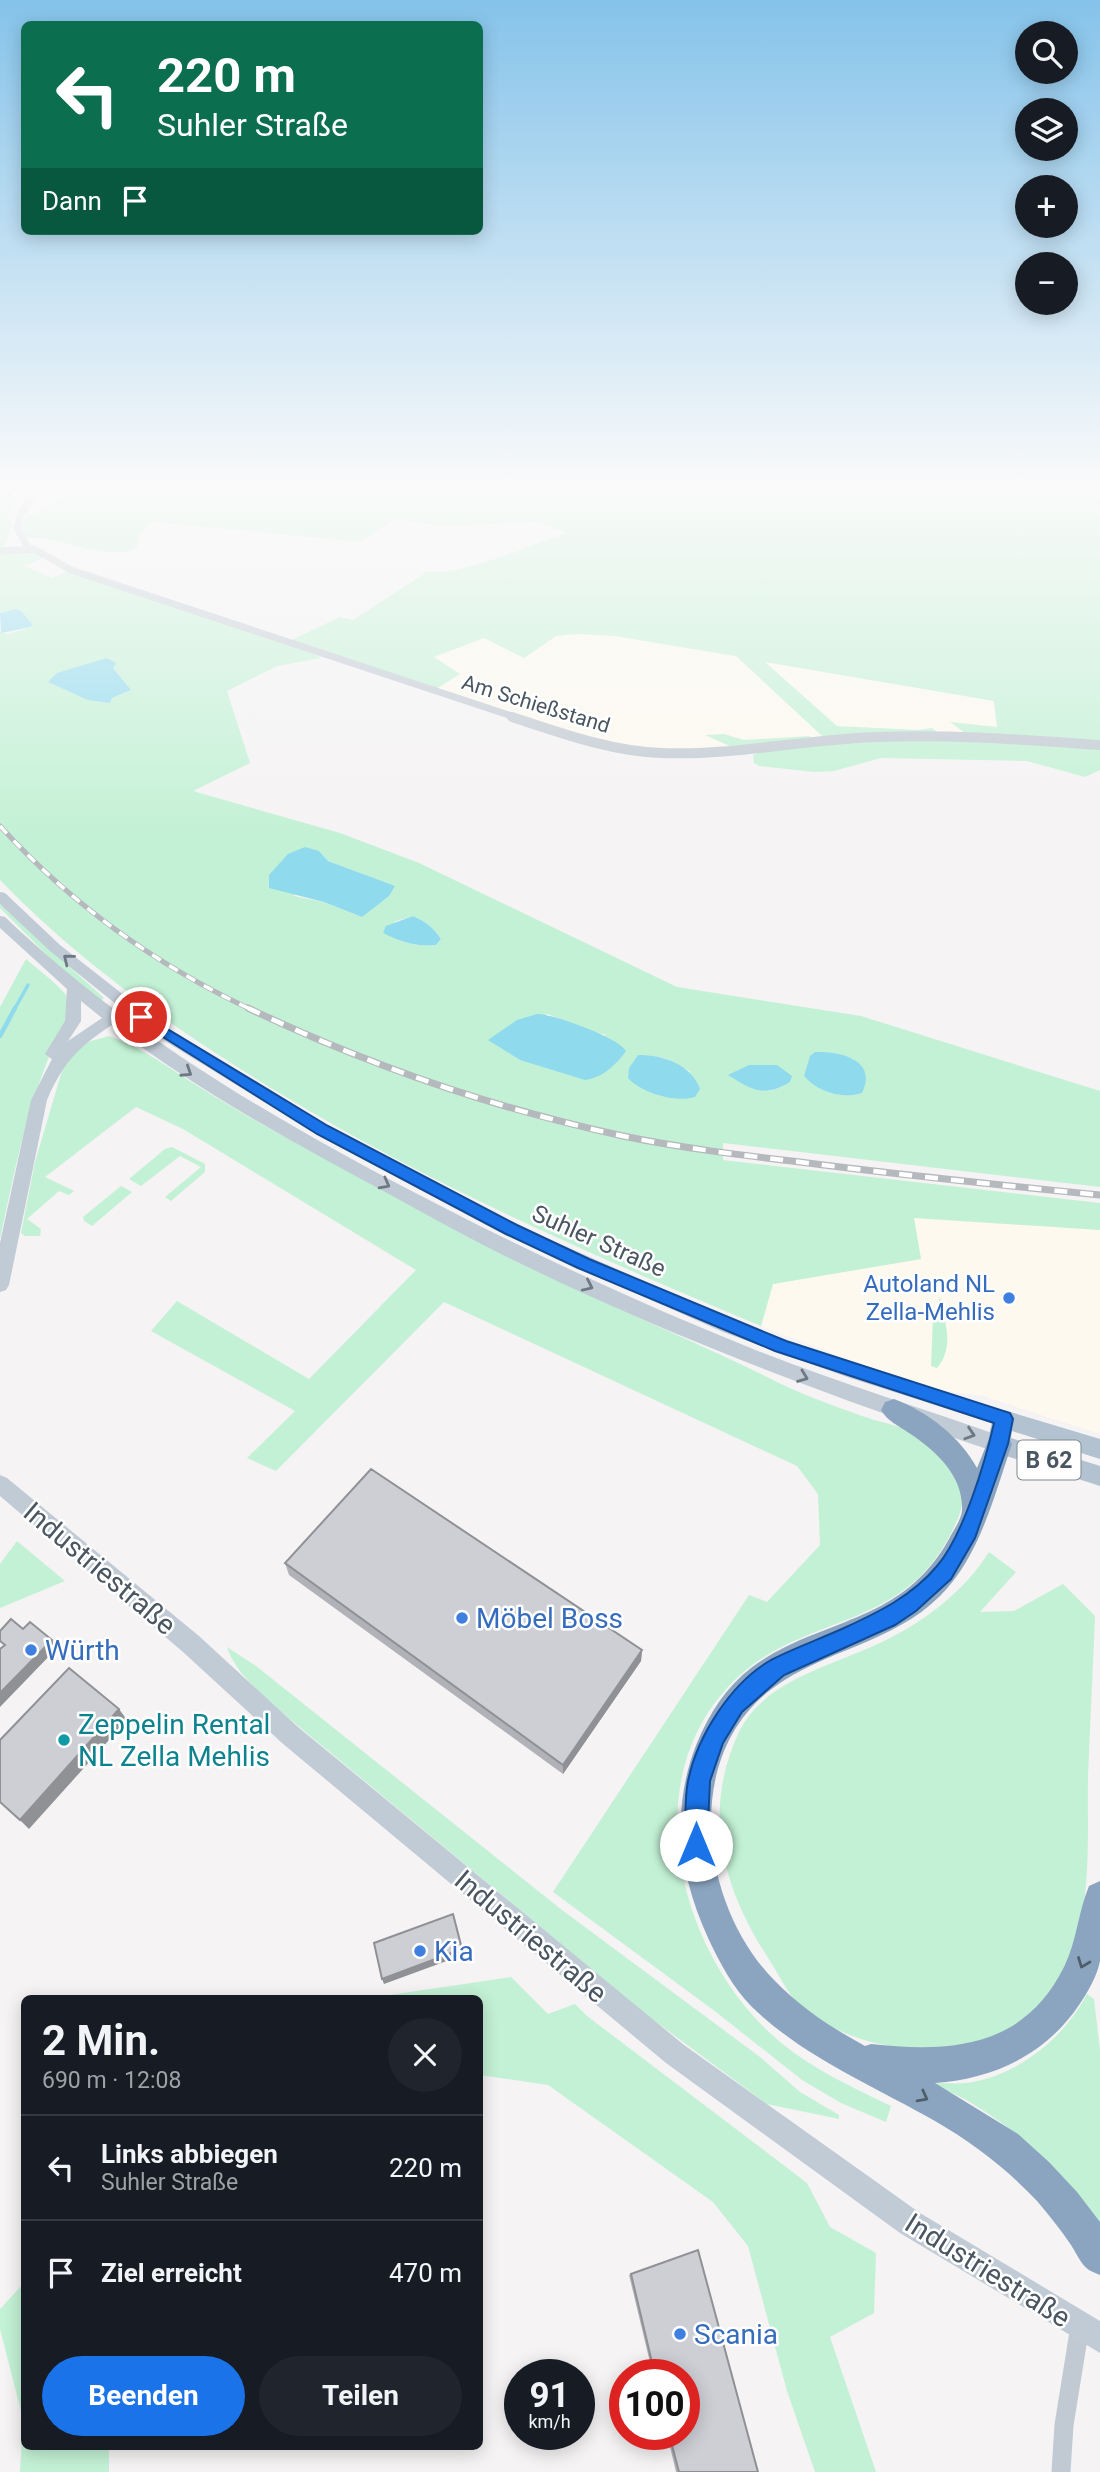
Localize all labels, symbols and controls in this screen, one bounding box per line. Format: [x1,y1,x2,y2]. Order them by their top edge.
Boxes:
map controls [1015,21,1078,315]
button: search [1015,21,1078,84]
text: 220 m [157,47,296,104]
icon: left [42,49,133,140]
button: layers [1015,98,1078,161]
text: Suhler Straße [157,106,348,144]
button: + [1015,175,1078,238]
icon: arrive [116,182,154,220]
text: Dann [42,186,102,216]
button: − [1015,252,1078,315]
street label: Am Schießstand [459,670,613,738]
one-way arrow [64,954,76,967]
pin [111,987,171,1047]
icon: arrive [122,998,160,1036]
one-way arrow [180,1063,193,1076]
one-way arrow [378,1176,390,1189]
street label: Suhler Straße [528,1199,670,1283]
place label: Autoland NL Zella-Mehlis [863,1270,995,1326]
one-way arrow [581,1278,593,1292]
marker: Autoland NL Zella-Mehlis [1001,1290,1017,1306]
one-way arrow [797,1368,809,1382]
one-way arrow [963,1426,975,1441]
road number: B 62 [1018,1441,1080,1480]
street label: Industriestraße [17,1495,182,1642]
place label: Möbel Boss [476,1602,623,1635]
marker: Möbel Boss [454,1610,470,1626]
place label: Würth [45,1634,120,1667]
marker: Würth [23,1642,39,1658]
place label: Zeppelin Rental NL Zella Mehlis [78,1708,270,1773]
marker: Zeppelin Rental NL Zella Mehlis [56,1732,72,1748]
position arrow [659,1808,733,1882]
street label: Industriestraße [448,1863,613,2010]
place label: Kia [434,1935,474,1968]
marker: Kia [412,1943,428,1959]
one-way arrow [1078,1956,1092,1968]
text: 2 Min. [42,2016,160,2065]
button: close [388,2018,462,2092]
text: 690 m · 12:08 [42,2067,181,2094]
one-way arrow [916,2089,928,2102]
text: Links abbiegen [101,2139,278,2169]
icon: left [42,2149,80,2187]
text: 220 m [389,2153,462,2183]
text: Suhler Straße [101,2169,238,2196]
street label: Industriestraße [899,2207,1076,2334]
icon: arrive [42,2254,80,2292]
text: Ziel erreicht [101,2258,242,2288]
text: 470 m [389,2258,462,2288]
place label: Scania [694,2318,778,2351]
marker: Scania [672,2326,688,2342]
button: Beenden [42,2356,245,2436]
button: Teilen [259,2356,462,2436]
speed limit sign: 100 [609,2359,700,2450]
text: 91 [529,2375,570,2416]
text: km/h [528,2411,571,2432]

